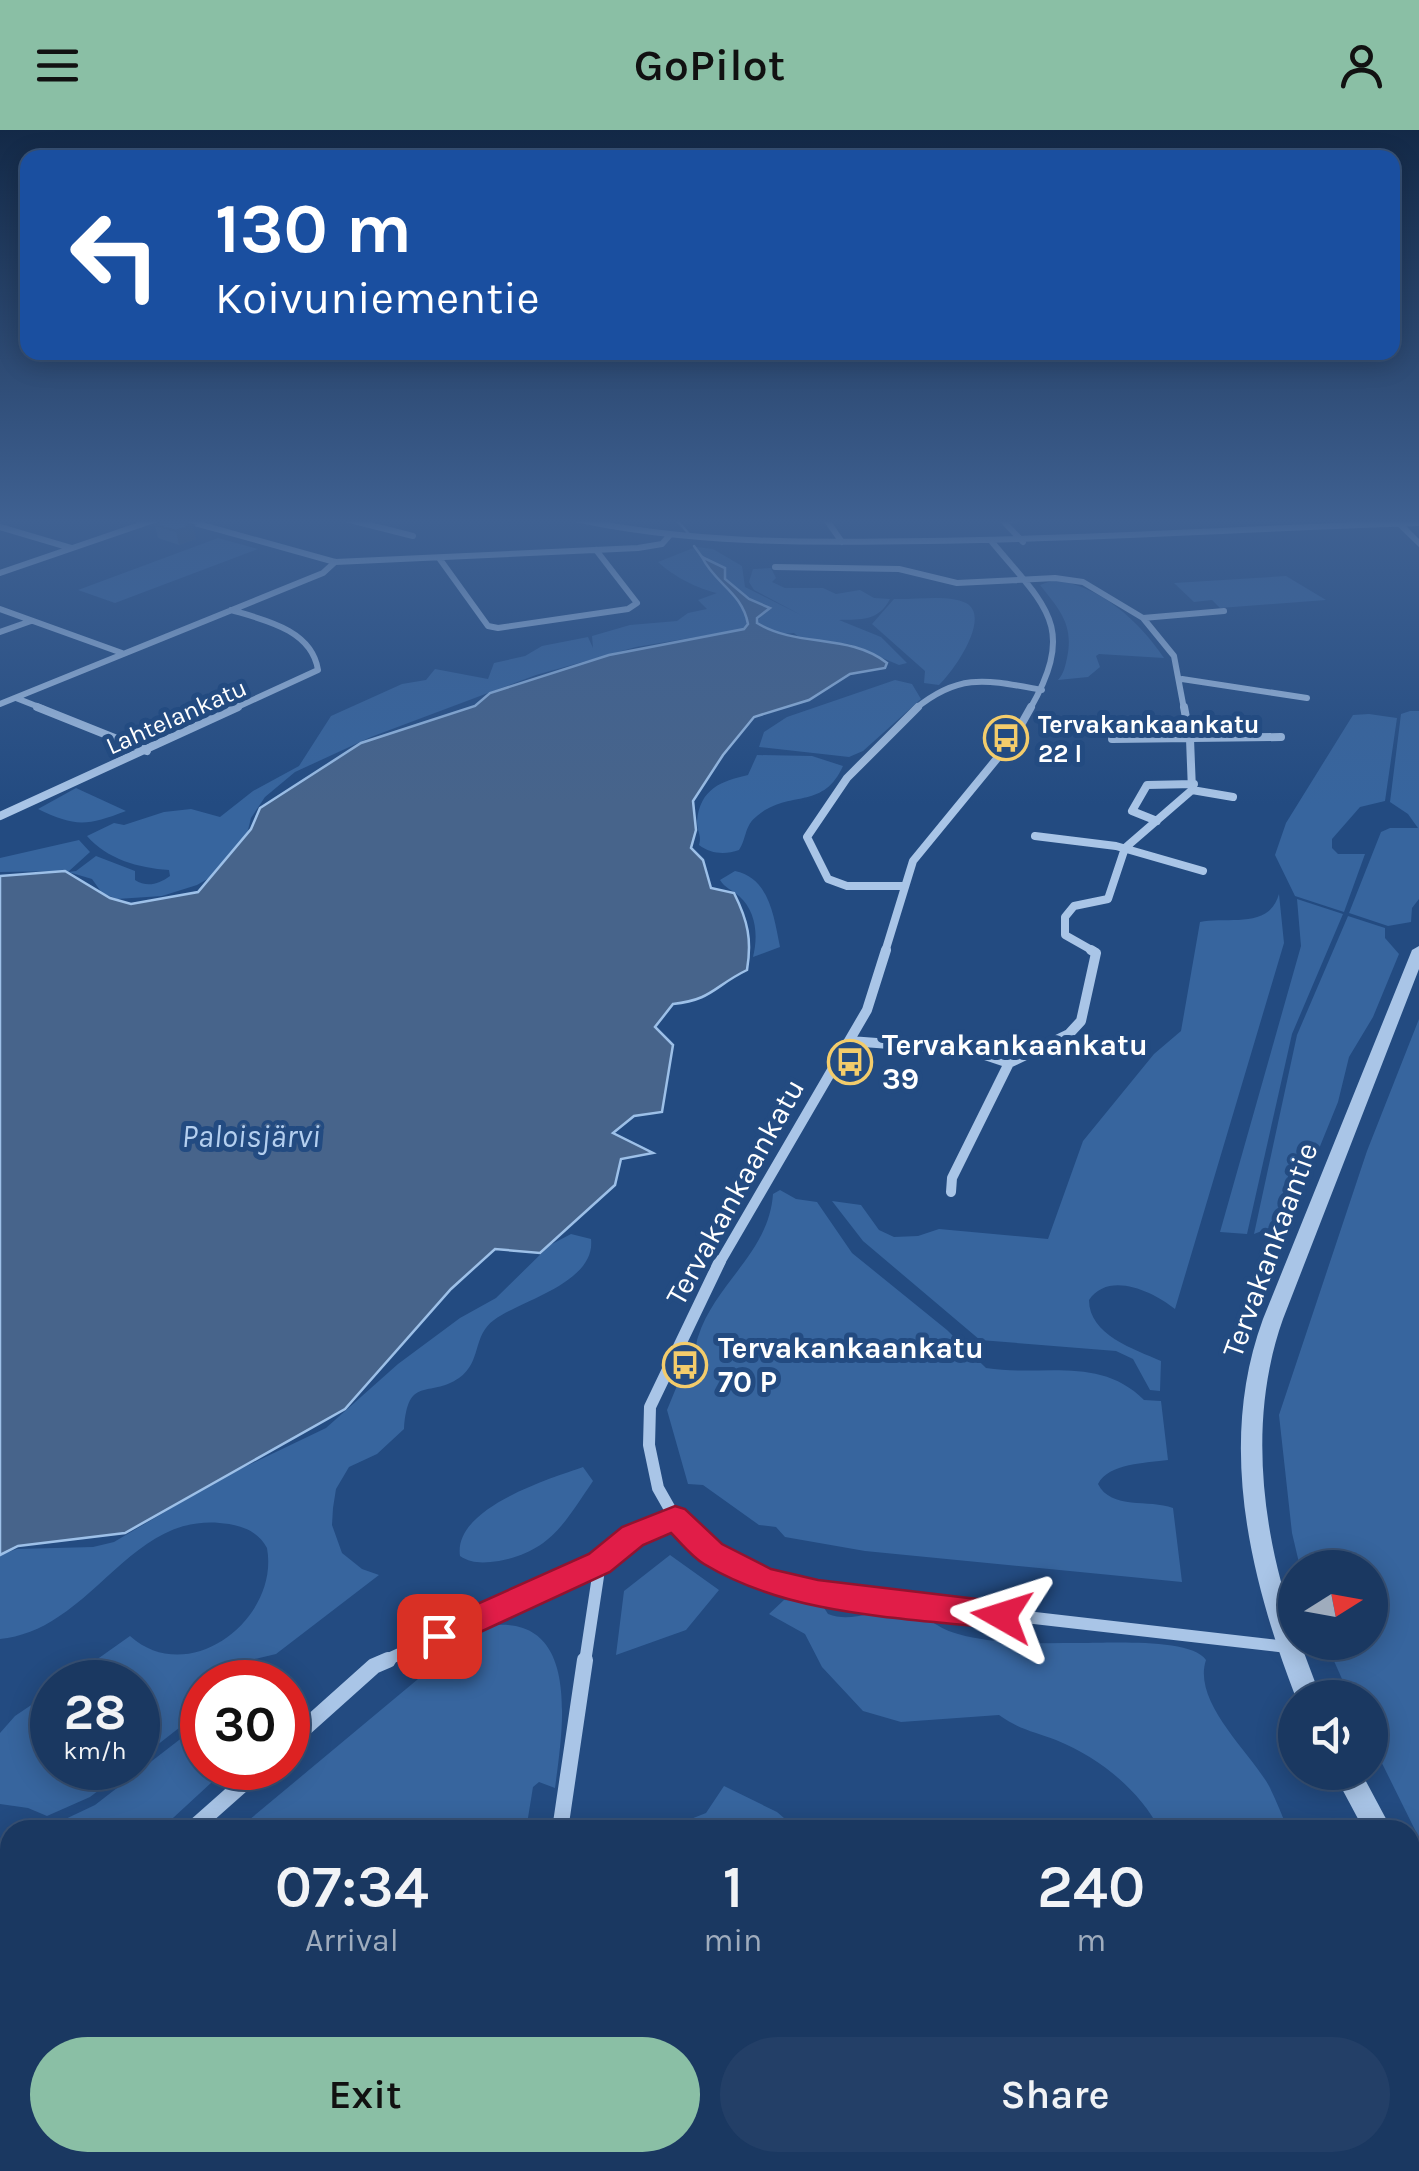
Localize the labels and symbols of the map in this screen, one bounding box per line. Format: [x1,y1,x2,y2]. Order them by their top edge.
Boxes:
street label: Lahtelankatu [101,672,251,760]
place label: Tervakankaankatu 22 I [1038,710,1259,768]
bus stop icon: Tervakankaankatu 22 I [983,715,1029,761]
place label: Tervakankaankatu 39 [882,1027,1148,1097]
bus stop icon: Tervakankaankatu 39 [827,1039,873,1085]
street label: Tervakankaankatu [658,1073,812,1311]
water label: Paloisjärvi [182,1118,320,1155]
street label: Tervakankaantie [1214,1138,1326,1362]
place label: Tervakankaankatu 70 P [718,1330,984,1400]
bus stop icon: Tervakankaankatu 70 P [662,1342,708,1388]
north arrow [1278,1550,1388,1660]
position arrow [950,1564,1054,1668]
pin [397,1594,482,1679]
speed limit sign: 30 [180,1660,310,1790]

